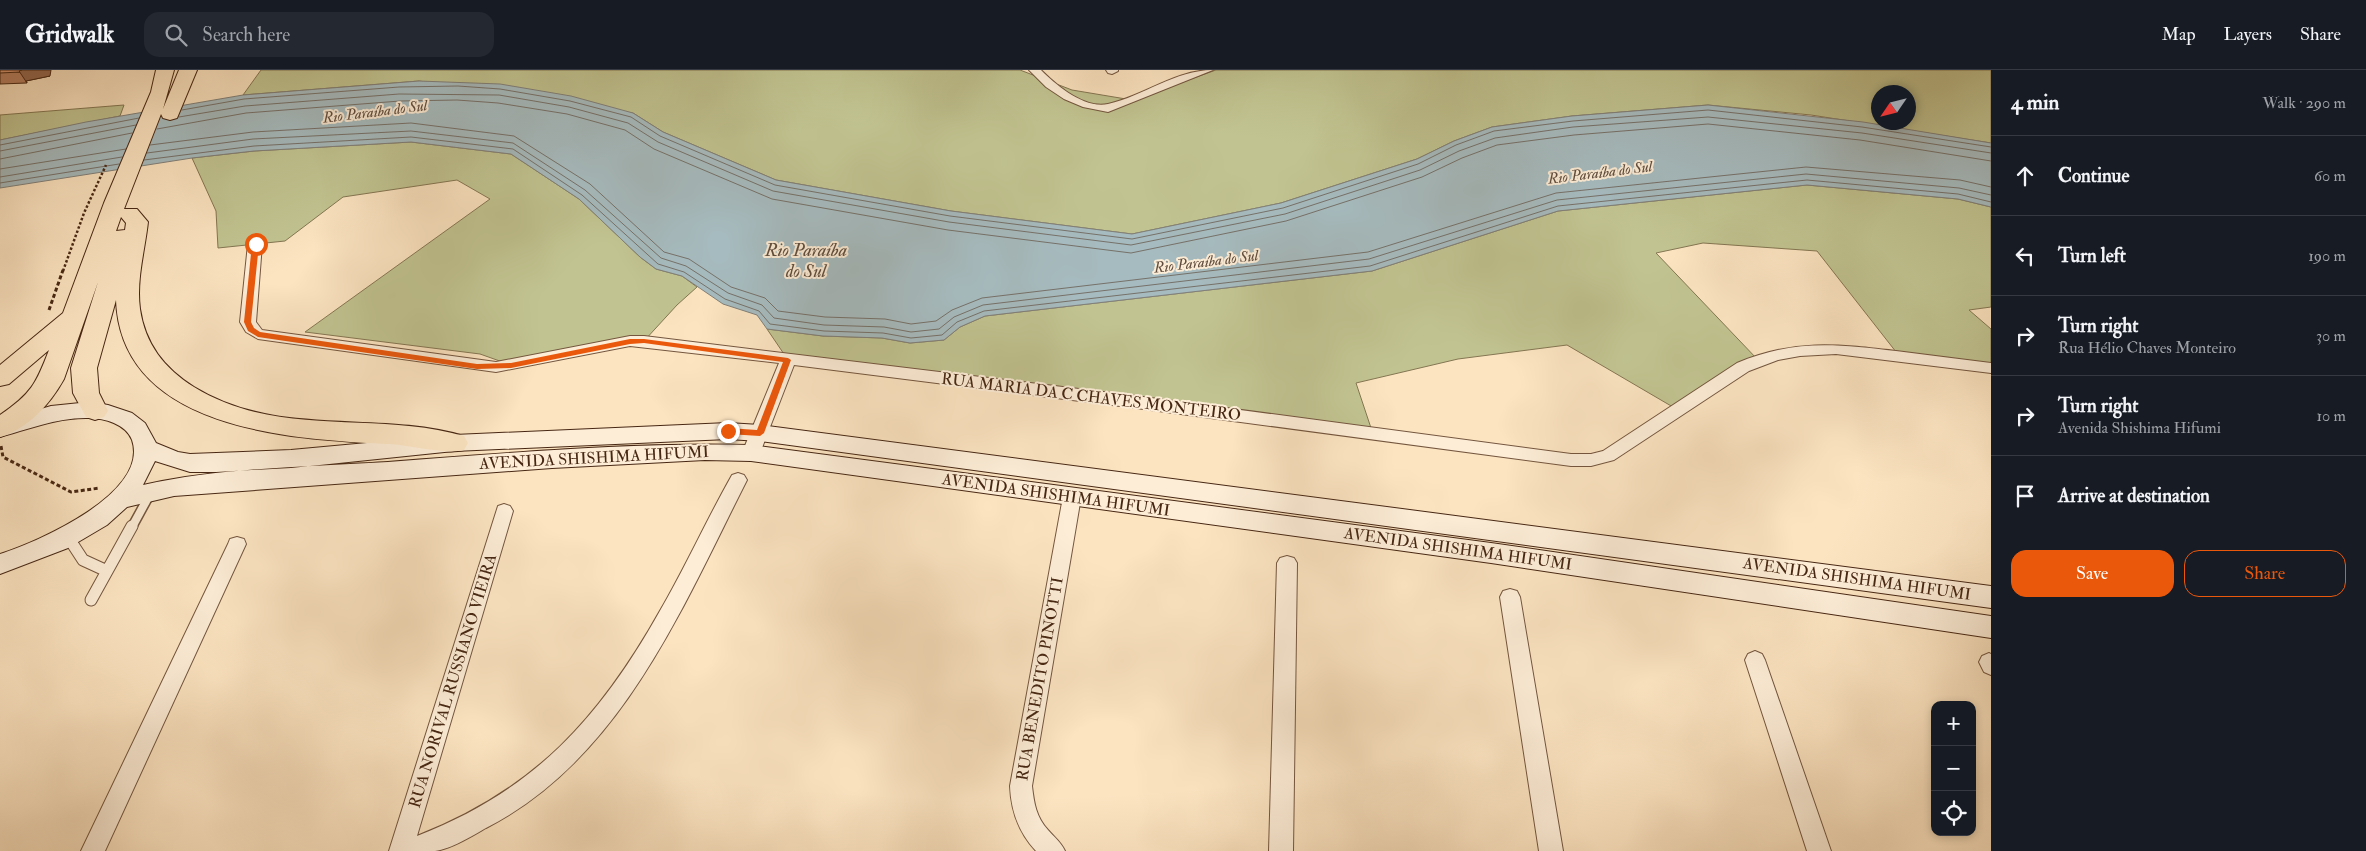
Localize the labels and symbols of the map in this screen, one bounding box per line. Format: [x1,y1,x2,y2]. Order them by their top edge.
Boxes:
north arrow [1871,85,1916,130]
water label: Rio Paraíba do Sul [321,96,430,128]
water label: Rio Paraíba do Sul [1546,157,1655,189]
route start [245,233,268,256]
water label: Rio Paraíba do Sul [764,239,847,283]
water label: Rio Paraíba do Sul [1152,246,1261,278]
street label: RUA MARIA DA C CHAVES MONTEIRO [940,369,1242,425]
route end [717,420,740,443]
street label: AVENIDA SHISHIMA HIFUMI [478,442,709,474]
street label: AVENIDA SHISHIMA HIFUMI [940,469,1171,521]
street label: AVENIDA SHISHIMA HIFUMI [1342,523,1573,575]
street label: RUA NORIVAL RUSSIANO VIEIRA [405,552,501,810]
street label: AVENIDA SHISHIMA HIFUMI [1741,553,1972,605]
street label: RUA BENEDITO PINOTTI [1012,576,1068,782]

